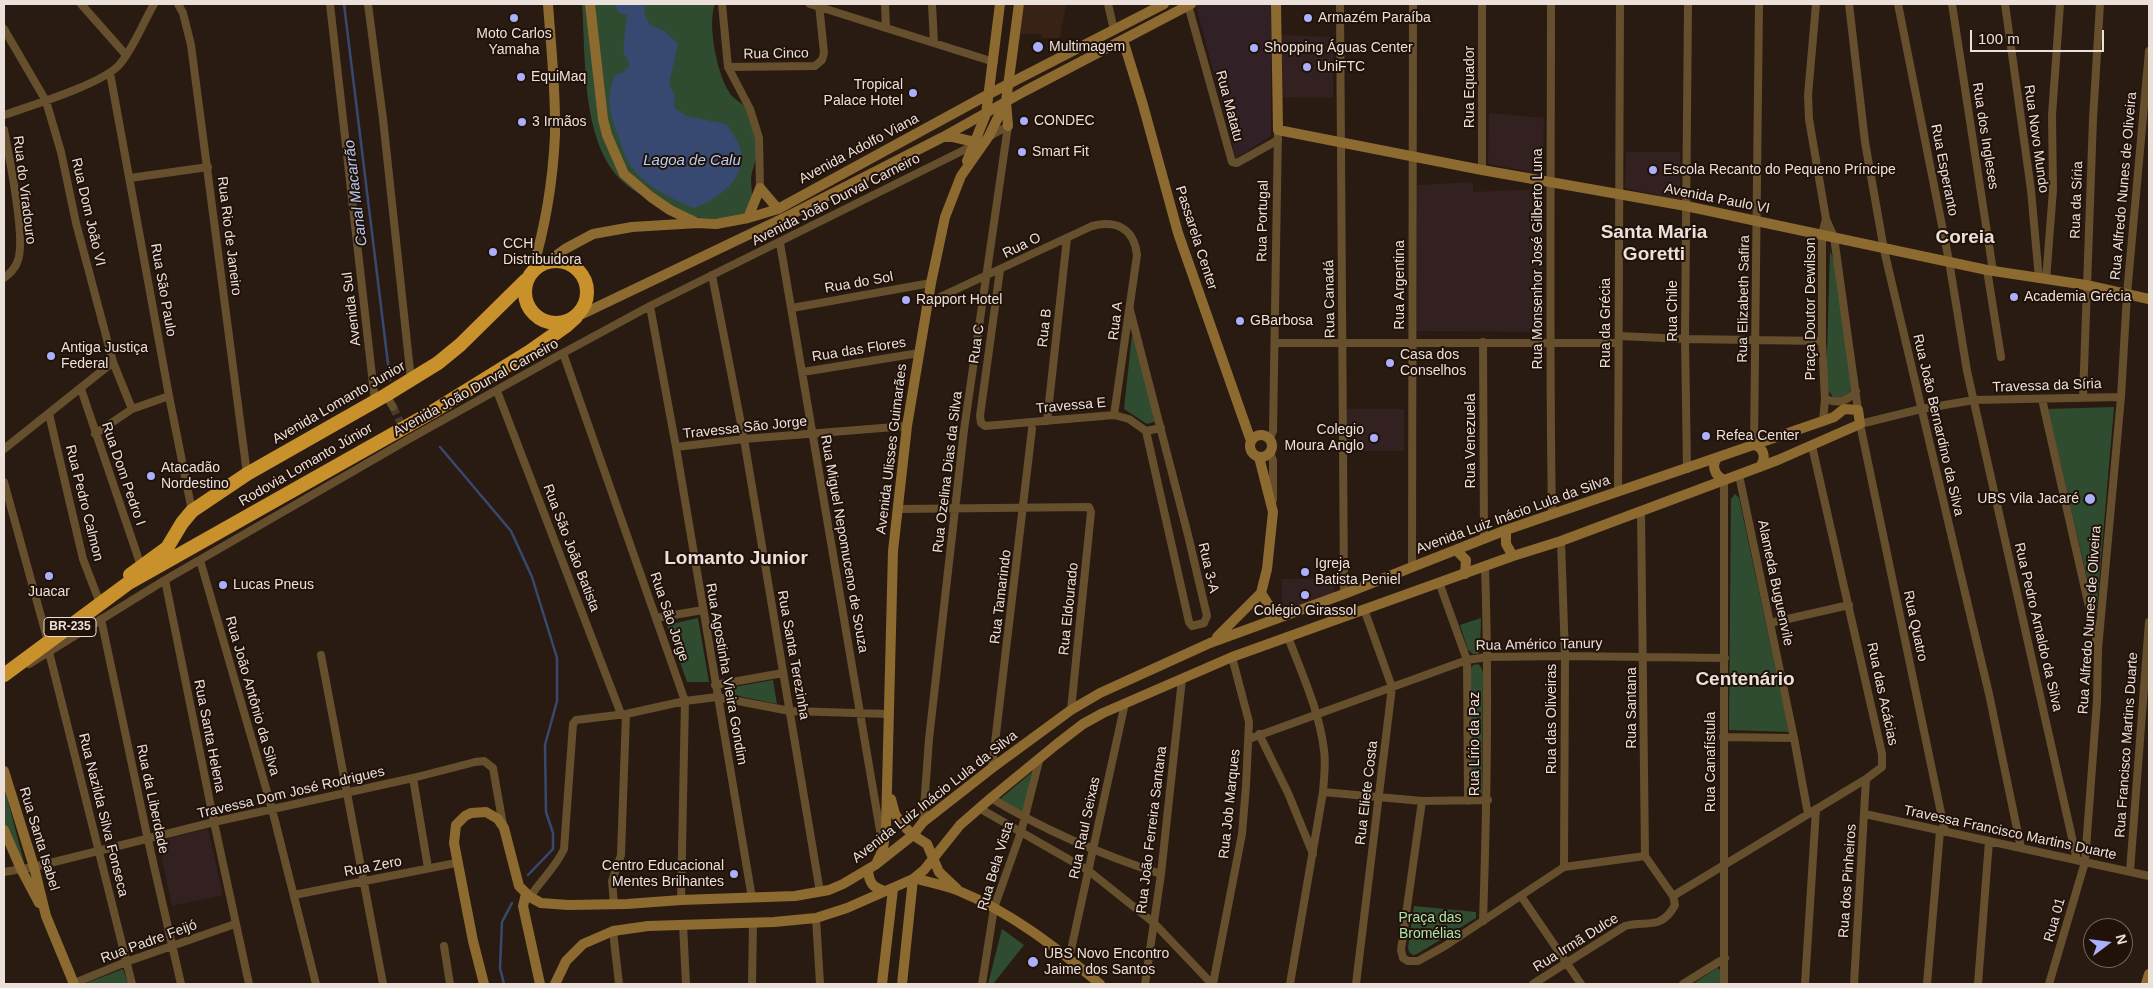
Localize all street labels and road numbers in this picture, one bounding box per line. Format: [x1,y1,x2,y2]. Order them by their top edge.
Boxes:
street label: Rua Cinco [743,45,809,63]
street label: Rua Equador [1462,46,1478,128]
street label: Rua Matatu [1212,69,1246,143]
street label: Rua dos Ingleses [1968,81,2002,191]
street label: Rua Novo Mundo [2020,84,2052,194]
street label: Rua Alfredo Nunes de Oliveira [2107,91,2141,281]
street label: Avenida Adolfo Viana [796,110,922,188]
street label: Rua Esperanto [1927,123,1961,217]
street label: Rua do Viradouro [9,135,39,245]
street label: Rua Monsenhor José Gilberto Luna [1530,148,1546,370]
street label: Avenida João Durval Carneiro [749,150,923,250]
street label: Rua Dom João VI [67,156,109,268]
street label: Rua da Síria [2067,161,2087,239]
street label: Rua Rio de Janeiro [213,175,245,297]
street label: Rua Portugal [1254,180,1272,262]
street label: Avenida Paulo VI [1663,181,1771,217]
street label: Passarela Center [1171,184,1221,292]
street label: Rua O [1000,230,1044,262]
street label: Rua Elizabeth Safira [1734,235,1754,363]
street label: Praça Doutor Dewilson [1803,237,1819,381]
street label: Rua Argentina [1392,240,1408,330]
street label: Rua São Paulo [147,242,179,338]
street label: Rua Canadá [1321,260,1339,338]
street label: Rua do Sol [823,269,895,297]
street label: Avenida Sul [339,271,365,347]
street label: Rua da Grécia [1598,278,1614,368]
street label: Rua Chile [1665,280,1681,342]
street label: Rua A [1105,301,1127,341]
street label: Rua B [1035,308,1055,348]
street label: Rua C [966,323,988,365]
street label: Rua João Bernardino da Silva [1909,332,1967,518]
street label: Rua das Flores [811,334,907,366]
street label: Avenida João Durval Carneiro [390,335,562,441]
street label: Avenida Lomanto Junior [270,358,408,448]
street label: Avenida Ulisses Guimarães [873,363,911,535]
street label: Travessa da Síria [1992,376,2102,396]
street label: Rua Ozelina Dias da Silva [930,390,966,554]
street label: Rua Venezuela [1463,394,1479,488]
street label: Travessa E [1035,395,1107,417]
street label: Travessa São Jorge [682,413,808,443]
street label: Rua Dom Pedro I [97,420,149,528]
street label: Rodovia Lomanto Júnior [236,420,376,510]
street label: Rua Miguel Nepomuceno de Souza [817,434,871,654]
street label: Rua Pedro Calmon [61,443,107,563]
street label: Avenida Luiz Inácio Lula da Silva [1414,472,1612,558]
street label: Rua São João Batista [539,482,603,614]
street label: Alameda Buguenvile [1753,518,1797,648]
street label: Rua Alfredo Nunes de Oliveira [2075,525,2105,715]
street label: Rua 3-A [1194,541,1222,595]
street label: Rua Pedro Arnaldo da Silva [2010,541,2066,713]
street label: Rua Tamarindo [987,549,1015,645]
street label: Rua Eldourado [1056,562,1082,656]
street label: Rua São Jorge [646,570,692,664]
street label: Rua Agostinha Vieira Gondim [702,582,750,766]
street label: Rua Santa Terezinha [773,589,813,721]
street label: Rua Quatro [1899,589,1931,663]
street label: Rua João Antônio da Silva [221,614,283,778]
road number: BR-235 [44,618,96,636]
street label: Rua Américo Tanury [1475,635,1603,655]
street label: Rua das Acácias [1863,641,1901,747]
street label: Rua Francisco Martins Duarte [2112,652,2142,838]
street label: Rua das Oliveiras [1544,664,1560,774]
street label: Rua Santana [1624,667,1640,749]
street label: Rua Santa Helena [190,678,228,794]
street label: Rua Lírio da Paz [1467,692,1483,796]
street label: Rua Canafístula [1703,712,1719,812]
street label: Avenida Luiz Inácio Lula da Silva [849,727,1021,867]
street label: Rua Nazilda Silva Fonseca [75,731,131,899]
street label: Rua Eliete Costa [1352,740,1382,846]
street label: Rua da Liberdade [132,743,172,855]
street label: Rua João Ferreira Santana [1133,745,1171,915]
street label: Rua Job Marques [1216,748,1244,860]
street label: Travessa Dom José Rodrigues [196,763,386,823]
street label: Rua Raul Seixas [1066,775,1104,881]
street label: Rua Santa Isabel [15,785,63,893]
street label: Travessa Francisco Martins Duarte [1902,802,2118,864]
street label: Rua Bela Vista [974,819,1018,913]
street label: Rua dos Pinheiros [1836,823,1860,939]
street label: Rua Zero [343,853,403,881]
street label: Rua 01 [2041,896,2069,944]
street label: Rua Irmã Dulce [1530,910,1622,976]
street label: Rua Padre Feijó [99,917,199,967]

